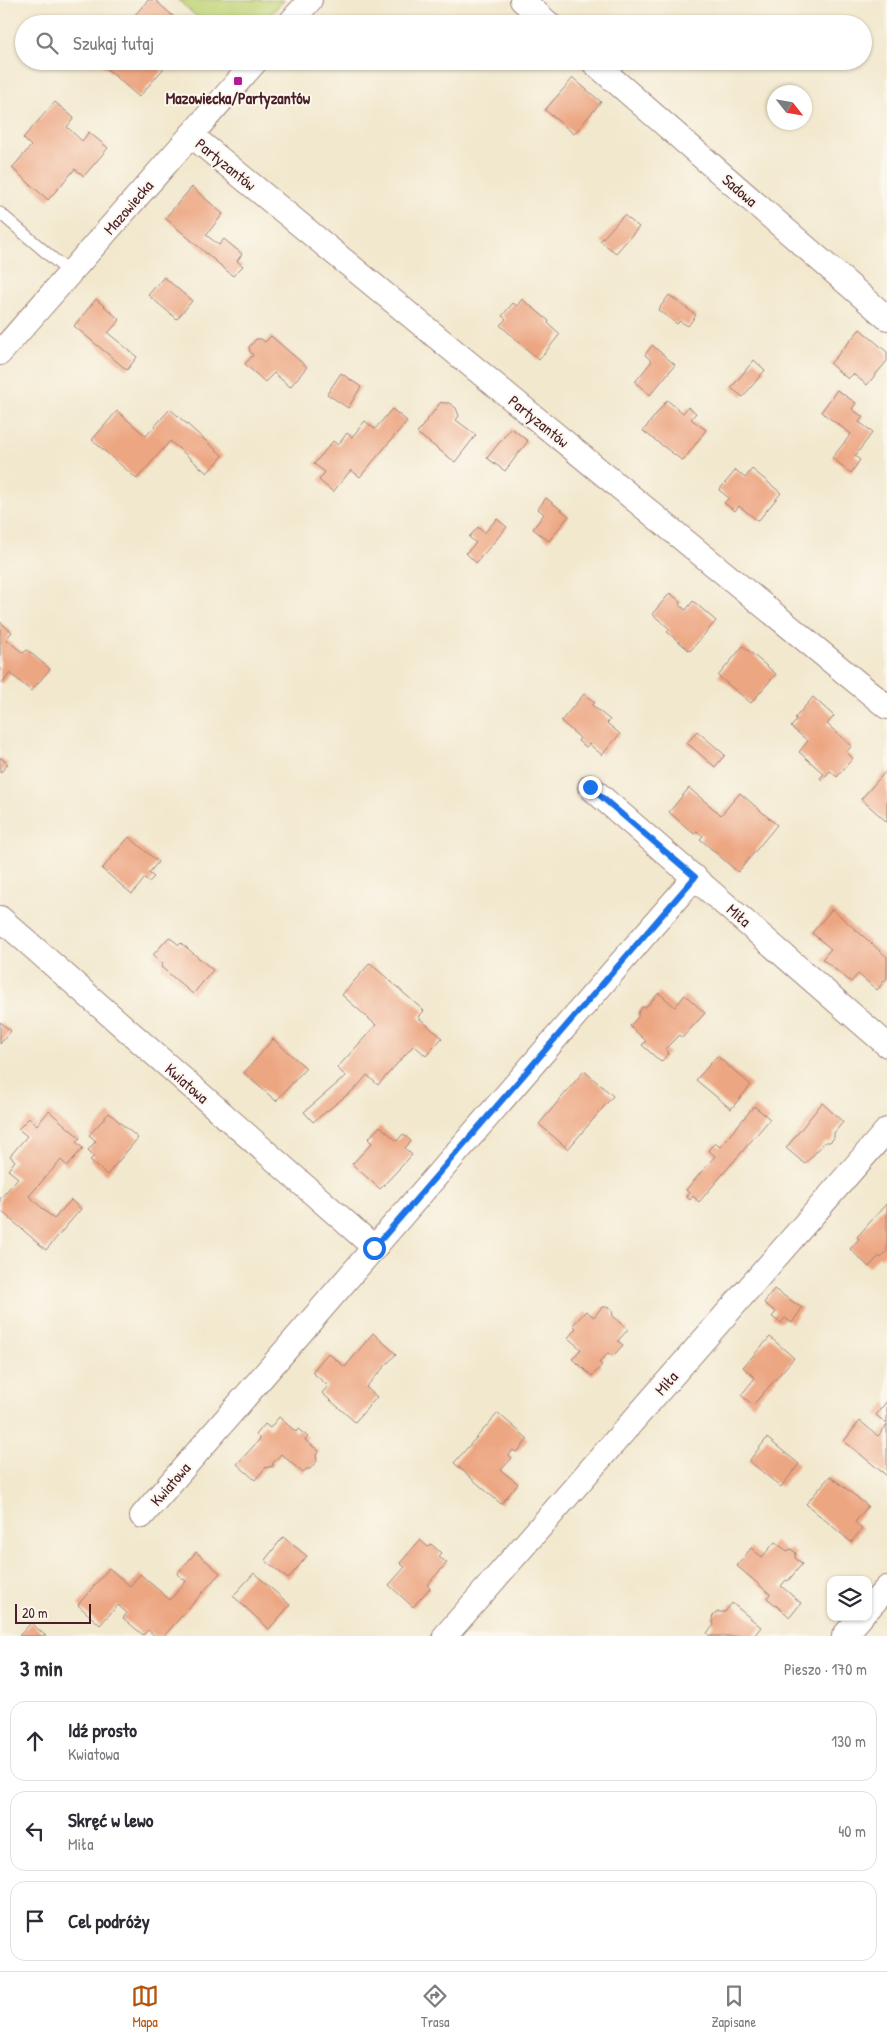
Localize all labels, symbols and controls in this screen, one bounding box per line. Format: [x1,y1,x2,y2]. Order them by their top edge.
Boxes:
search box [15,15,872,70]
icon: search [33,29,61,57]
text: Szukaj tutaj [73,30,154,56]
marker: Mazowiecka/Partyzantów [232,75,244,87]
north arrow [767,85,812,130]
place label: Mazowiecka/Partyzantów [166,87,311,110]
street label: Partyzantów [191,133,261,195]
street label: Sadowa [718,169,762,211]
street label: Mazowiecka [98,175,158,239]
street label: Partyzantów [504,390,574,452]
route end [579,776,602,799]
street label: Miła [722,898,756,932]
street label: Kwiatowa [160,1058,214,1108]
route start [363,1237,386,1260]
street label: Miła [649,1366,683,1400]
street label: Kwiatowa [145,1457,195,1511]
map controls [827,1576,872,1621]
button: layers [827,1576,872,1621]
scale bar [15,1601,91,1624]
text: 20 m [22,1603,48,1622]
text: 3 min [20,1654,63,1683]
text: Pieszo · 170 m [784,1658,867,1680]
text: Idź prosto [68,1717,137,1743]
icon: ahead [21,1727,49,1755]
text: 130 m [831,1730,866,1752]
text: Kwiatowa [68,1743,119,1765]
text: Skręć w lewo [68,1807,153,1833]
icon: left [21,1817,49,1845]
text: 40 m [838,1820,866,1842]
text: Miła [68,1833,93,1855]
icon: arrive [21,1907,49,1935]
text: Cel podróży [68,1908,150,1934]
tab: Mapa [131,1982,159,2031]
tab: Trasa [421,1982,449,2031]
tab: Zapisane [711,1982,756,2031]

